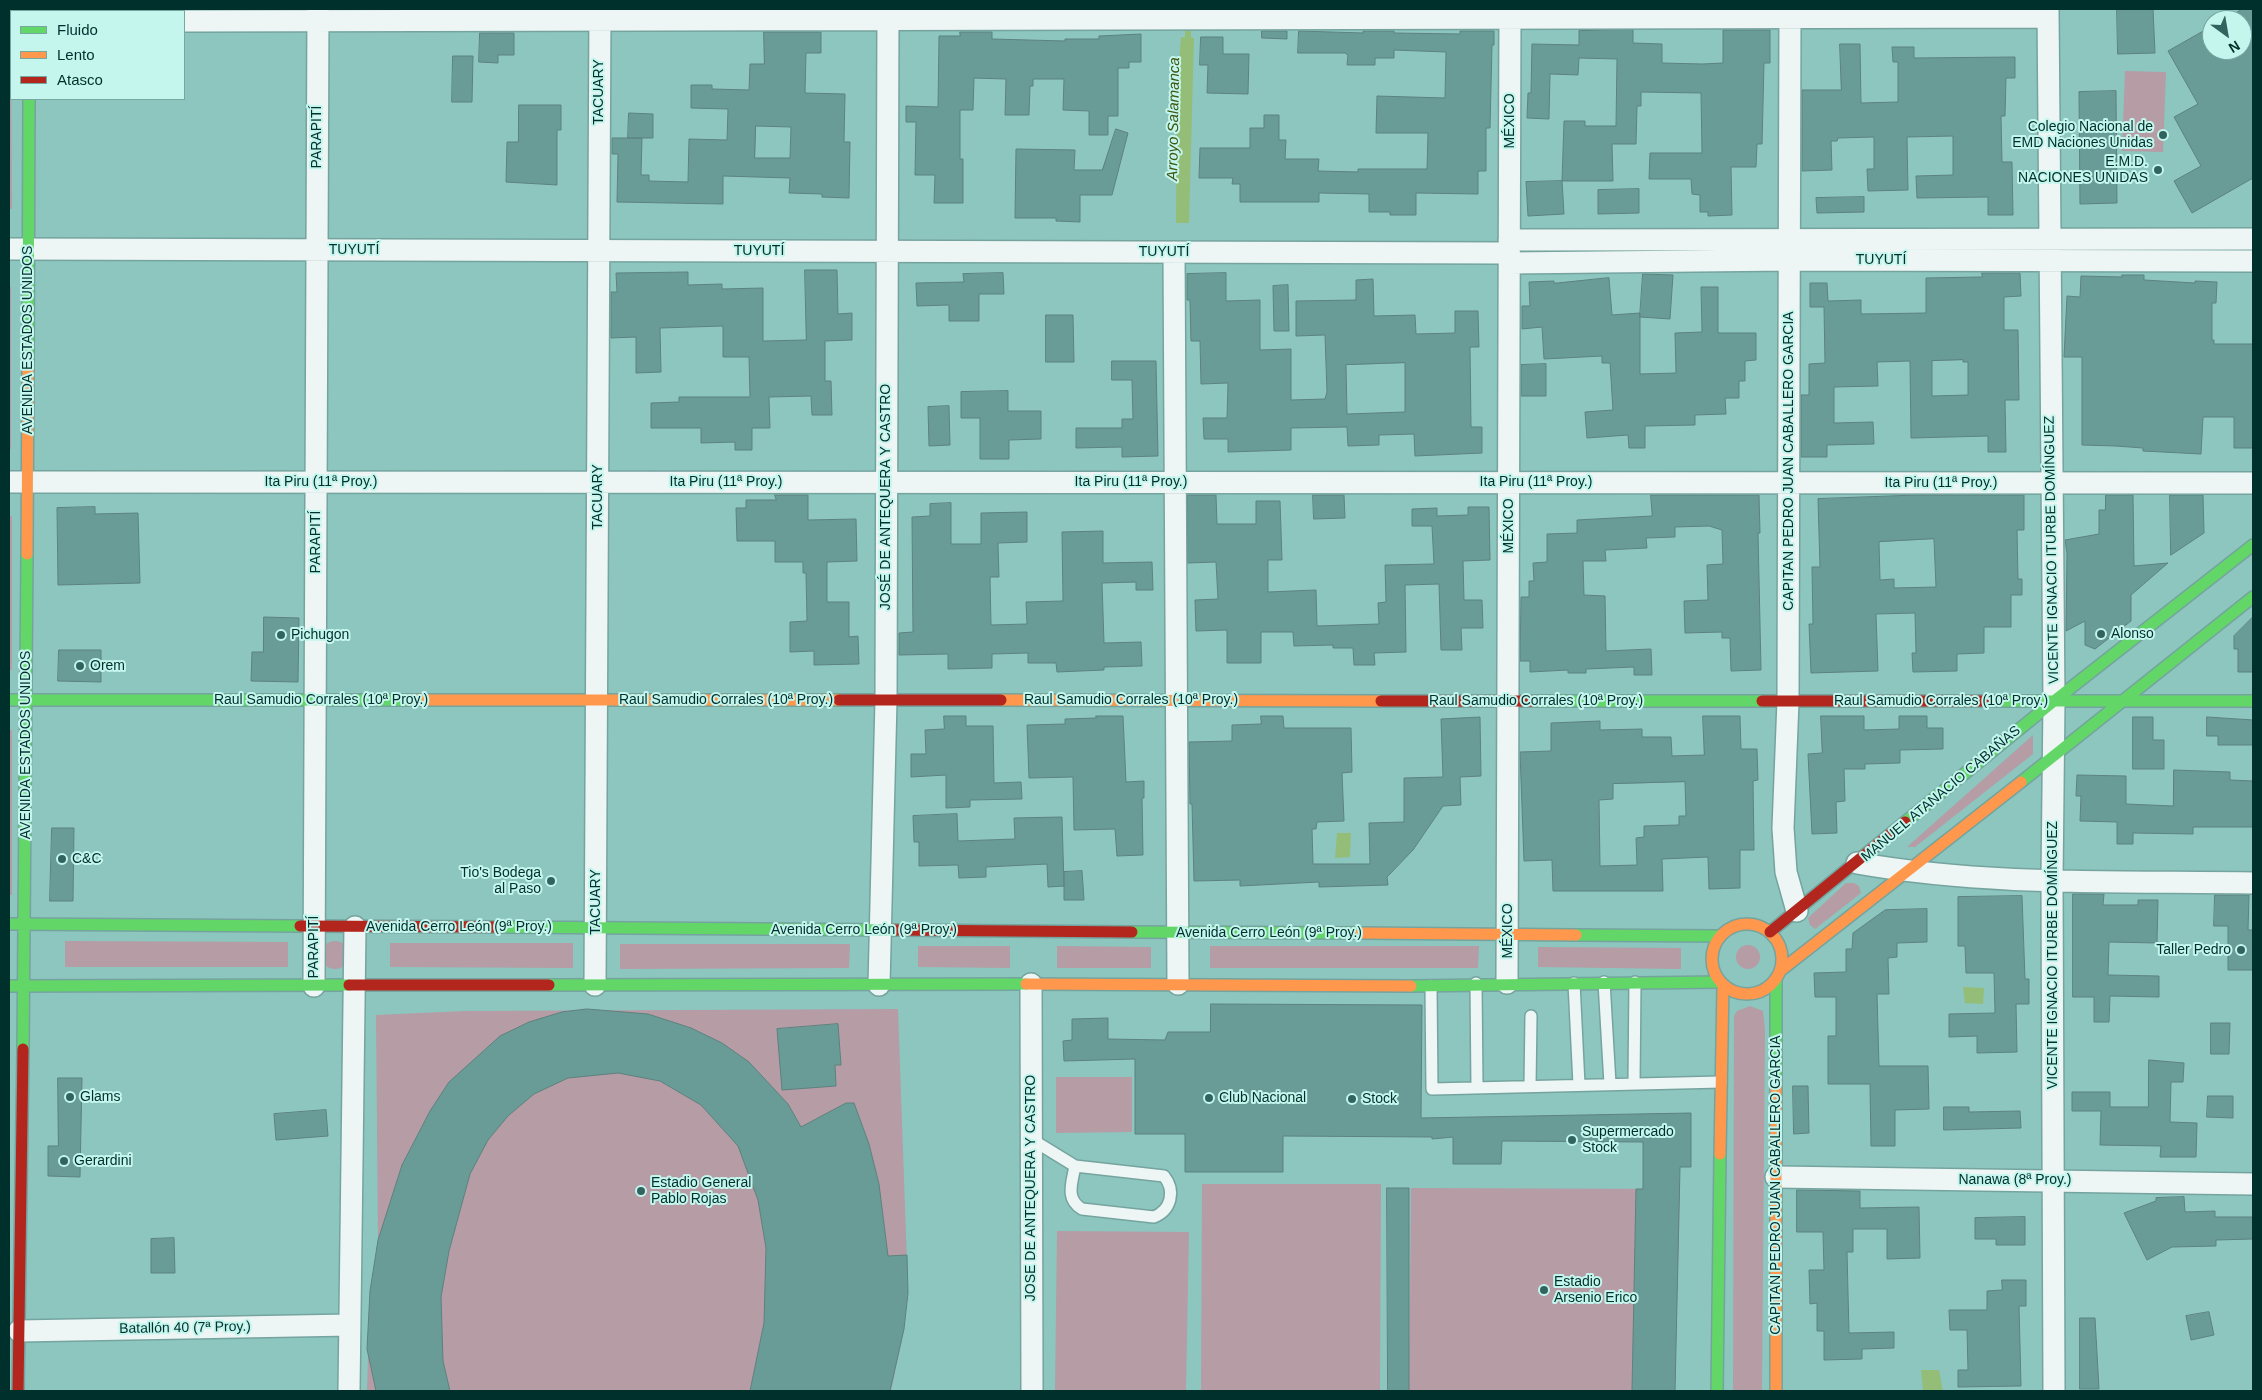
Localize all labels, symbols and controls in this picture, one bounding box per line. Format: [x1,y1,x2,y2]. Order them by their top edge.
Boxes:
legend [10,10,185,100]
north arrow [2202,10,2252,60]
text: Fluido [57,21,98,38]
text: N [2226,37,2243,56]
text: Lento [57,46,95,63]
water label: Arroyo Salamanca [1164,57,1184,181]
street label: TACUARY [591,59,607,125]
text: Atasco [57,71,103,88]
street label: MÉXICO [1502,93,1518,149]
street label: PARAPITÍ [309,106,325,168]
place label: Colegio Nacional de EMD Naciones Unidas [2012,119,2153,152]
marker: Colegio Nacional de EMD Naciones Unidas [2157,129,2169,141]
place label: E.M.D. NACIONES UNIDAS [2018,154,2148,186]
marker: E.M.D. NACIONES UNIDAS [2152,164,2164,176]
street label: TUYUTÍ [329,242,379,258]
street label: TUYUTÍ [734,243,784,259]
street label: TUYUTÍ [1139,244,1189,260]
street label: AVENIDA ESTADOS UNIDOS [20,246,36,434]
street label: TUYUTÍ [1856,252,1906,268]
street label: CAPITAN PEDRO JUAN CABALLERO GARCIA [1781,311,1797,611]
street label: JOSÉ DE ANTEQUERA Y CASTRO [878,384,894,610]
street label: VICENTE IGNACIO ITURBE DOMÍNGUEZ [2041,416,2063,684]
street label: TACUARY [590,464,606,530]
street label: Ita Piru (11ª Proy.) [265,474,377,490]
street label: Ita Piru (11ª Proy.) [670,474,782,490]
street label: Ita Piru (11ª Proy.) [1075,474,1187,490]
street label: Ita Piru (11ª Proy.) [1480,474,1592,490]
street label: Ita Piru (11ª Proy.) [1885,475,1997,491]
street label: MÉXICO [1501,498,1517,554]
street label: PARAPITÍ [308,511,324,573]
place label: Alonso [2111,626,2154,642]
place label: Pichugon [291,627,349,643]
marker: Alonso [2095,628,2107,640]
marker: Pichugon [275,629,287,641]
street label: AVENIDA ESTADOS UNIDOS [18,651,34,839]
place label: Orem [90,658,125,674]
marker: Orem [74,660,86,672]
street label: Raul Samudio Corrales (10ª Proy.) [214,692,428,708]
street label: Raul Samudio Corrales (10ª Proy.) [619,692,833,708]
street label: Raul Samudio Corrales (10ª Proy.) [1024,692,1238,708]
street label: Raul Samudio Corrales (10ª Proy.) [1429,693,1643,709]
street label: Raul Samudio Corrales (10ª Proy.) [1834,693,2048,709]
street label: MANUEL ATANACIO CABAÑAS [1858,722,2024,866]
street label: VICENTE IGNACIO ITURBE DOMÍNGUEZ [2045,821,2061,1089]
place label: C&C [72,851,102,867]
marker: C&C [56,853,68,865]
place label: Tio's Bodega al Paso [460,865,541,898]
street label: TACUARY [588,869,604,935]
marker: Tio's Bodega al Paso [545,875,557,887]
street label: MÉXICO [1500,903,1516,959]
street label: PARAPITÍ [306,916,322,978]
street label: Avenida Cerro León (9ª Proy.) [366,919,552,935]
street label: Avenida Cerro León (9ª Proy.) [771,922,957,938]
street label: Avenida Cerro León (9ª Proy.) [1176,925,1362,941]
place label: Taller Pedro [2156,942,2231,958]
marker: Taller Pedro [2235,944,2247,956]
street label: CAPITAN PEDRO JUAN CABALLERO GARCIA [1768,1035,1784,1335]
street label: JOSE DE ANTEQUERA Y CASTRO [1023,1075,1039,1301]
place label: Glams [80,1089,120,1105]
place label: Club Nacional [1219,1090,1306,1106]
marker: Glams [64,1091,76,1103]
place label: Stock [1362,1091,1397,1107]
marker: Club Nacional [1203,1092,1215,1104]
marker: Stock [1346,1093,1358,1105]
place label: Supermercado Stock [1582,1124,1674,1156]
marker: Supermercado Stock [1566,1134,1578,1146]
place label: Gerardini [74,1153,132,1169]
marker: Gerardini [58,1155,70,1167]
street label: Nanawa (8ª Proy.) [1958,1172,2072,1188]
place label: Estadio General Pablo Rojas [651,1175,751,1208]
marker: Estadio General Pablo Rojas [635,1185,647,1197]
place label: Estadio Arsenio Erico [1554,1274,1637,1306]
marker: Estadio Arsenio Erico [1538,1284,1550,1296]
street label: Batallón 40 (7ª Proy.) [119,1318,251,1338]

